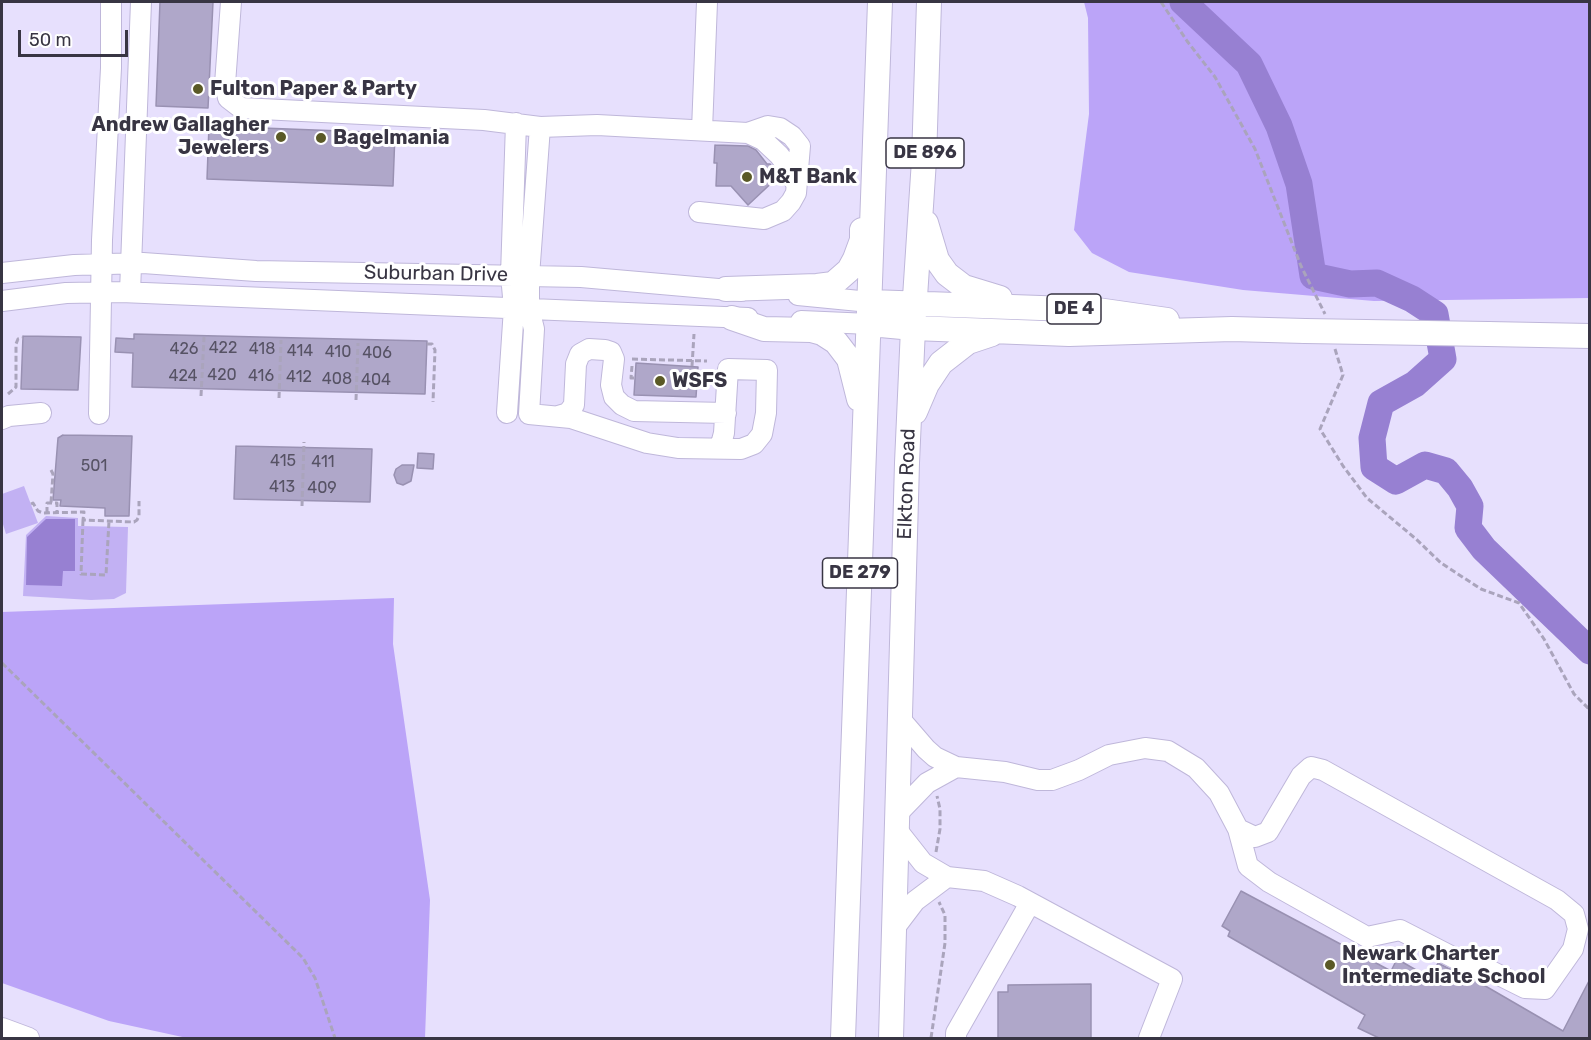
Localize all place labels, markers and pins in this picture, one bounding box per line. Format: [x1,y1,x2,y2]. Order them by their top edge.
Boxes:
place label: Fulton Paper & Party [210,77,417,101]
marker: Fulton Paper & Party [191,82,205,96]
place label: Andrew Gallagher Jewelers [92,113,269,160]
place label: Bagelmania [333,126,450,150]
marker: Andrew Gallagher Jewelers [274,130,288,144]
marker: Bagelmania [314,131,328,145]
place label: M&T Bank [759,165,857,189]
marker: M&T Bank [740,170,754,184]
place label: WSFS [672,369,727,393]
marker: WSFS [653,374,667,388]
place label: Newark Charter Intermediate School [1342,942,1545,989]
marker: Newark Charter Intermediate School [1323,958,1337,972]

